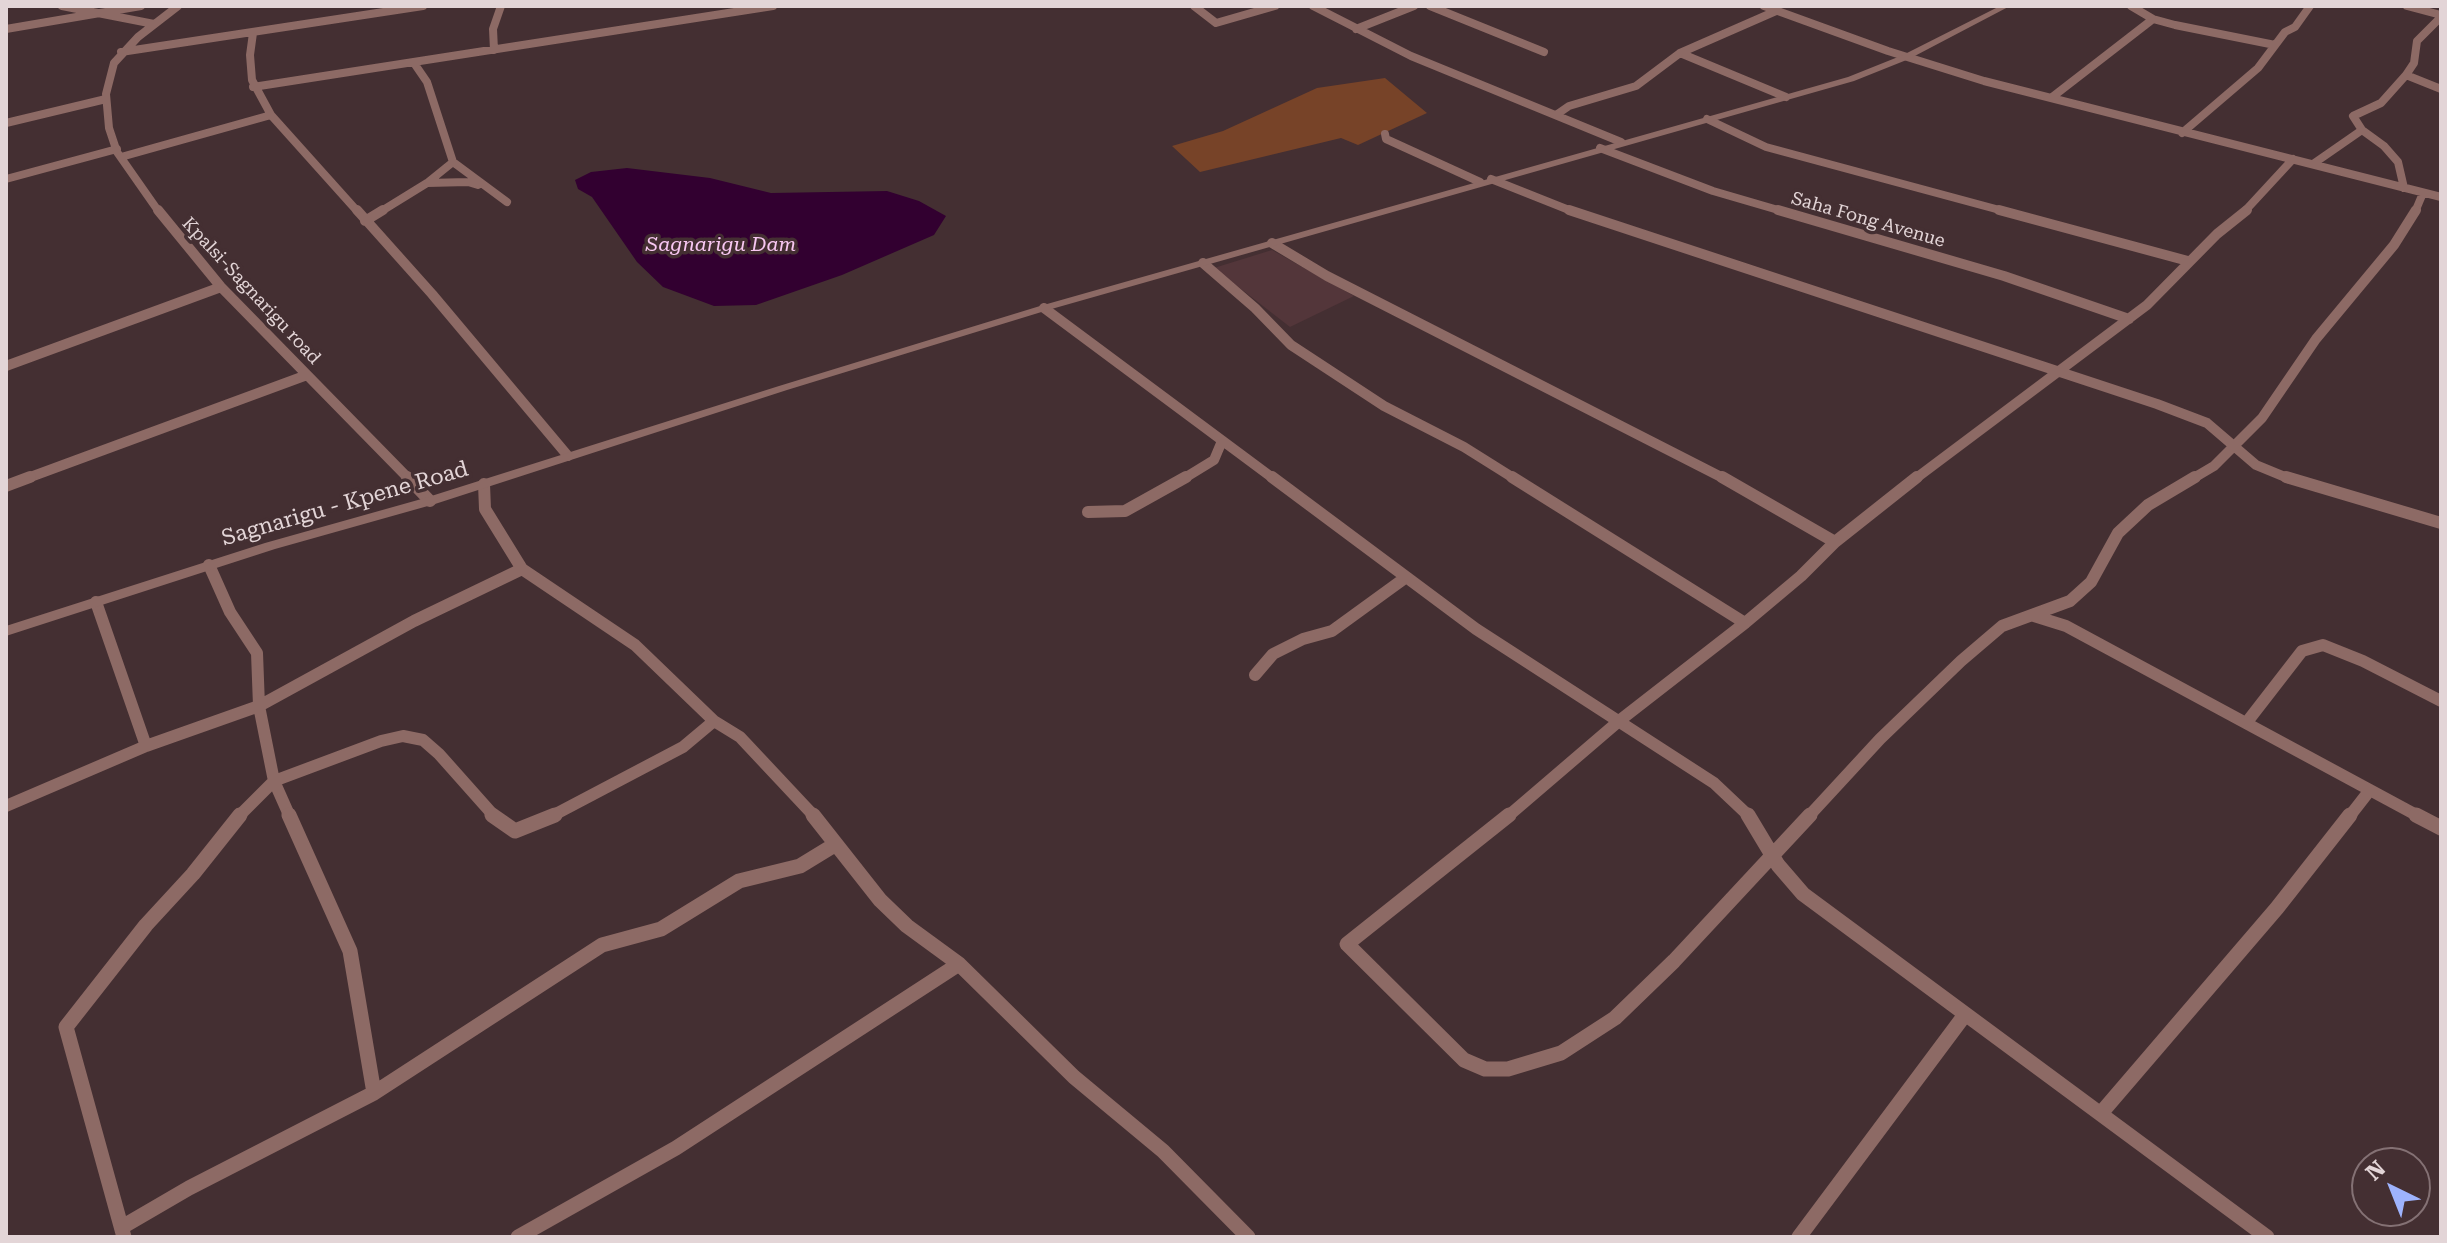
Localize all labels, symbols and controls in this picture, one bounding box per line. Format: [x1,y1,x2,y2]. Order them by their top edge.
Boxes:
street label: Saha Fong Avenue [1789,188,1947,252]
street label: Kpalsi-Sagnarigu road [177,213,325,369]
water label: Sagnarigu Dam [646,233,796,257]
street label: Sagnarigu - Kpene Road [219,456,471,552]
north arrow [2351,1147,2431,1227]
text: N [2361,1156,2390,1185]

